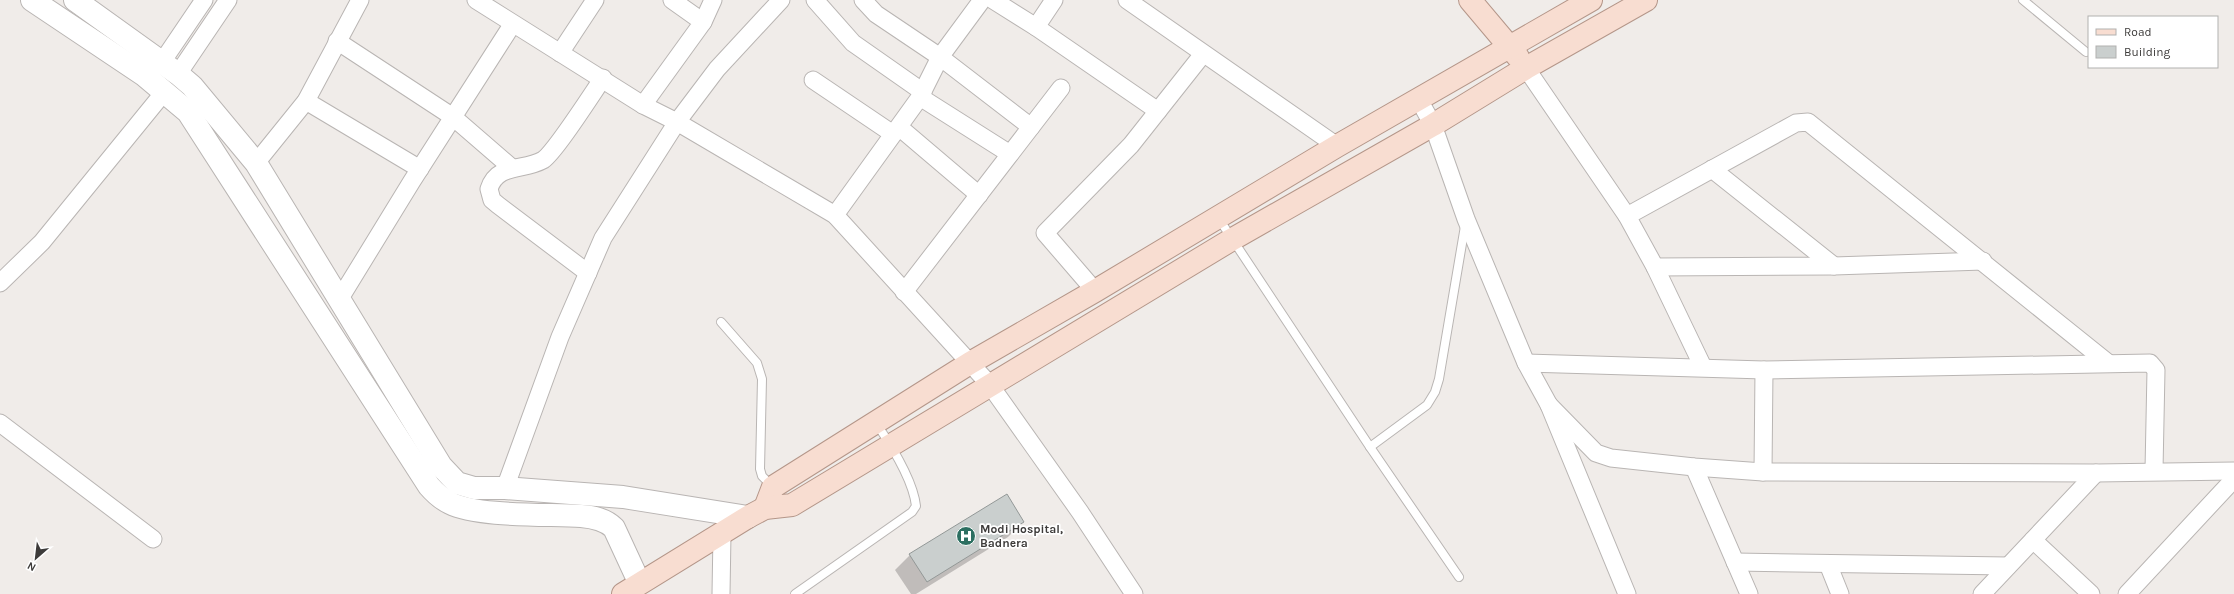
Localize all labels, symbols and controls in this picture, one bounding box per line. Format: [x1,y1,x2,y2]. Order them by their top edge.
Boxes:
legend [2088,16,2218,68]
text: Road [2124,25,2152,39]
text: Building [2124,45,2171,59]
place label: Modi Hospital, Badnera [980,522,1063,550]
hospital icon: Modi Hospital, Badnera [955,525,977,547]
north arrow [16,538,56,578]
text: N [25,559,38,574]

